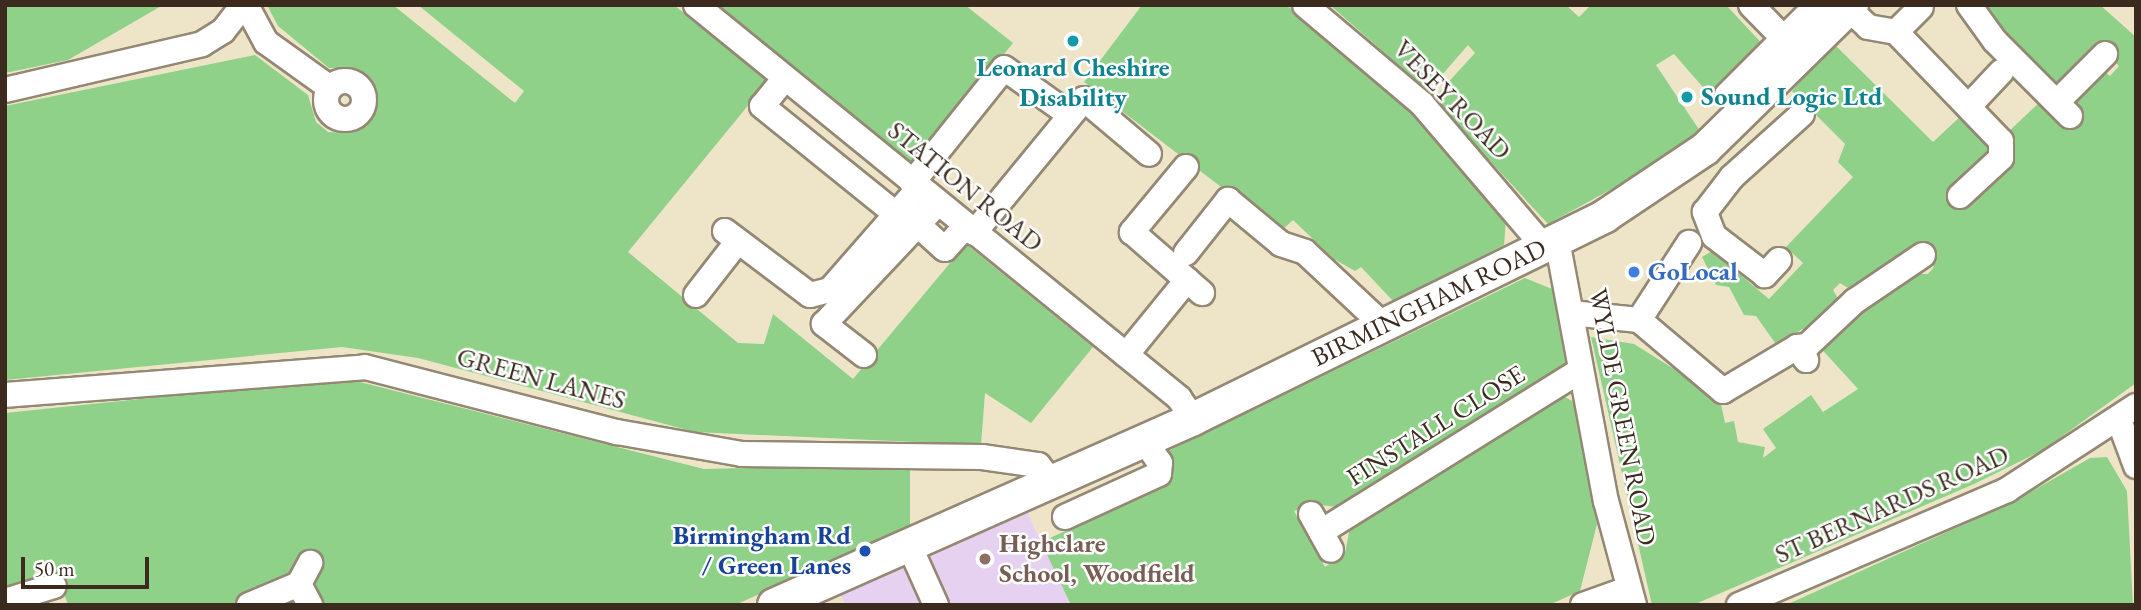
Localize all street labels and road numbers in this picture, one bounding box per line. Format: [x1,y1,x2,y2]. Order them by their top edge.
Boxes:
street label: VESEY ROAD [1387,34,1517,166]
street label: STATION ROAD [881,115,1049,259]
street label: BIRMINGHAM ROAD [1307,233,1551,373]
street label: WYLDE GREEN ROAD [1582,286,1662,548]
street label: GREEN LANES [453,342,629,416]
street label: FINSTALL CLOSE [1341,359,1531,493]
street label: ST BERNARDS ROAD [1770,439,2014,571]

